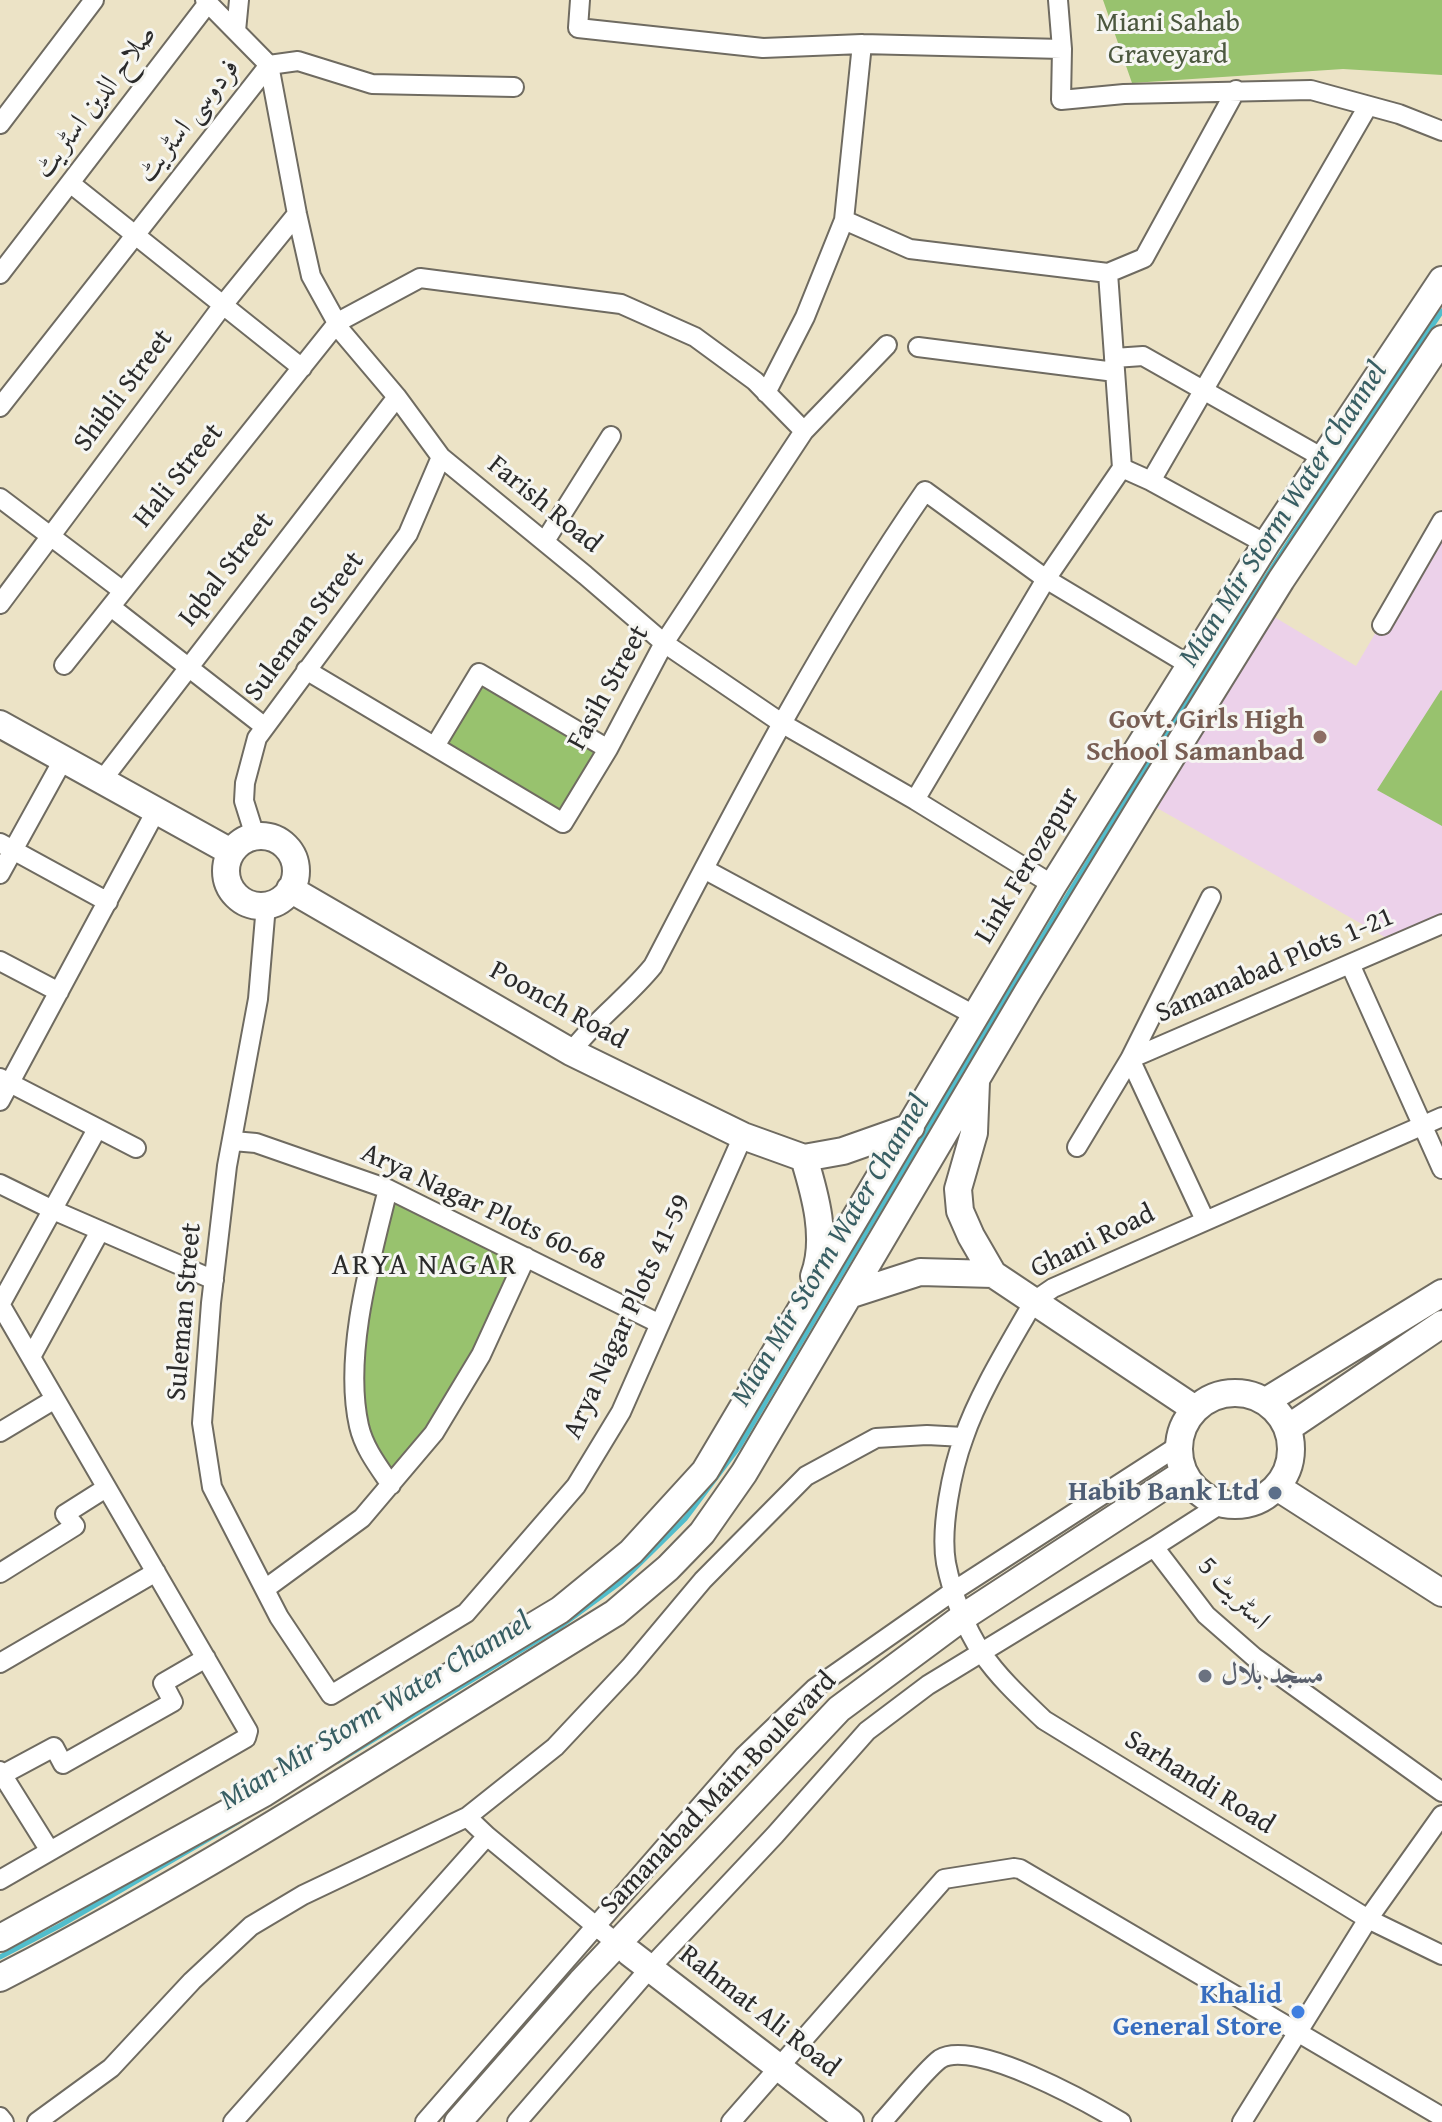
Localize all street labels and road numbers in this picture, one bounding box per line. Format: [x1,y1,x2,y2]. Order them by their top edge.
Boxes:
street label: صلاح الدین اسٹریٹ [28,19,164,185]
street label: فردوسی اسٹریٹ [130,53,248,189]
street label: Shibli Street [67,323,181,459]
street label: Hali Street [127,417,231,535]
street label: Farish Road [480,449,608,561]
street label: Iqbal Street [172,506,282,634]
street label: Suleman Street [238,546,372,708]
street label: Fasih Street [561,620,657,756]
street label: Link Ferozepur [968,782,1088,950]
street label: Samanabad Plots 1-21 [1151,901,1399,1031]
street label: Poonch Road [483,955,633,1057]
street label: Arya Nagar Plots 60-68 [355,1137,611,1279]
street label: Arya Nagar Plots 41-59 [557,1189,699,1445]
street label: Ghani Road [1026,1198,1160,1286]
street label: Suleman Street [160,1222,210,1402]
street label: اسٹریٹ 5 [1190,1550,1276,1638]
street label: Samanabad Main Boulevard [594,1665,844,1923]
street label: Sarhandi Road [1118,1724,1280,1842]
street label: Rahmat Ali Road [672,1939,846,2085]

